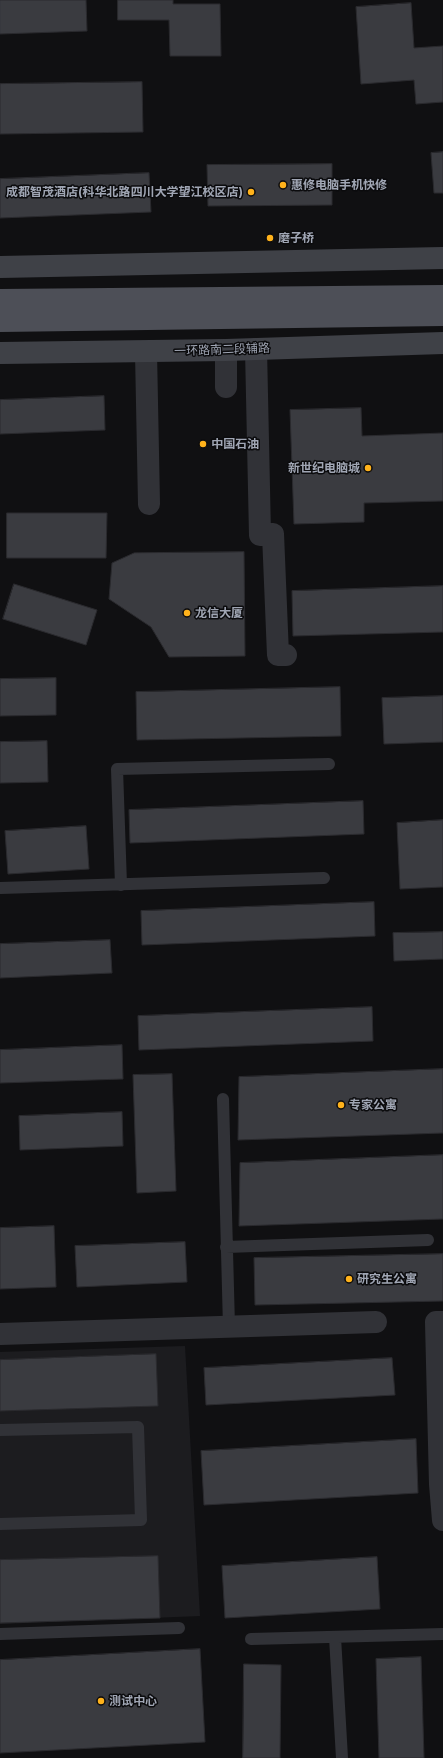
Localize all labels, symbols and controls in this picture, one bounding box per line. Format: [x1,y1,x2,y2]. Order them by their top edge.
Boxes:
place label: 惠修电脑手机快修 [291,178,387,192]
marker: 惠修电脑手机快修 [278,180,288,190]
place label: 成都智茂酒店(科华北路四川大学望江校区店) [6,185,243,199]
marker: 成都智茂酒店(科华北路四川大学望江校区店) [246,187,256,197]
place label: 磨子桥 [278,231,314,245]
marker: 磨子桥 [265,233,275,243]
street label: 一环路南二段辅路 [174,341,270,359]
place label: 中国石油 [211,437,259,451]
marker: 中国石油 [198,439,208,449]
place label: 新世纪电脑城 [288,461,360,475]
marker: 新世纪电脑城 [363,463,373,473]
place label: 龙信大厦 [195,606,243,620]
marker: 龙信大厦 [182,608,192,618]
place label: 专家公寓 [349,1098,397,1112]
marker: 专家公寓 [336,1100,346,1110]
place label: 研究生公寓 [357,1272,417,1286]
marker: 研究生公寓 [344,1274,354,1284]
place label: 测试中心 [109,1694,157,1708]
marker: 测试中心 [96,1696,106,1706]

